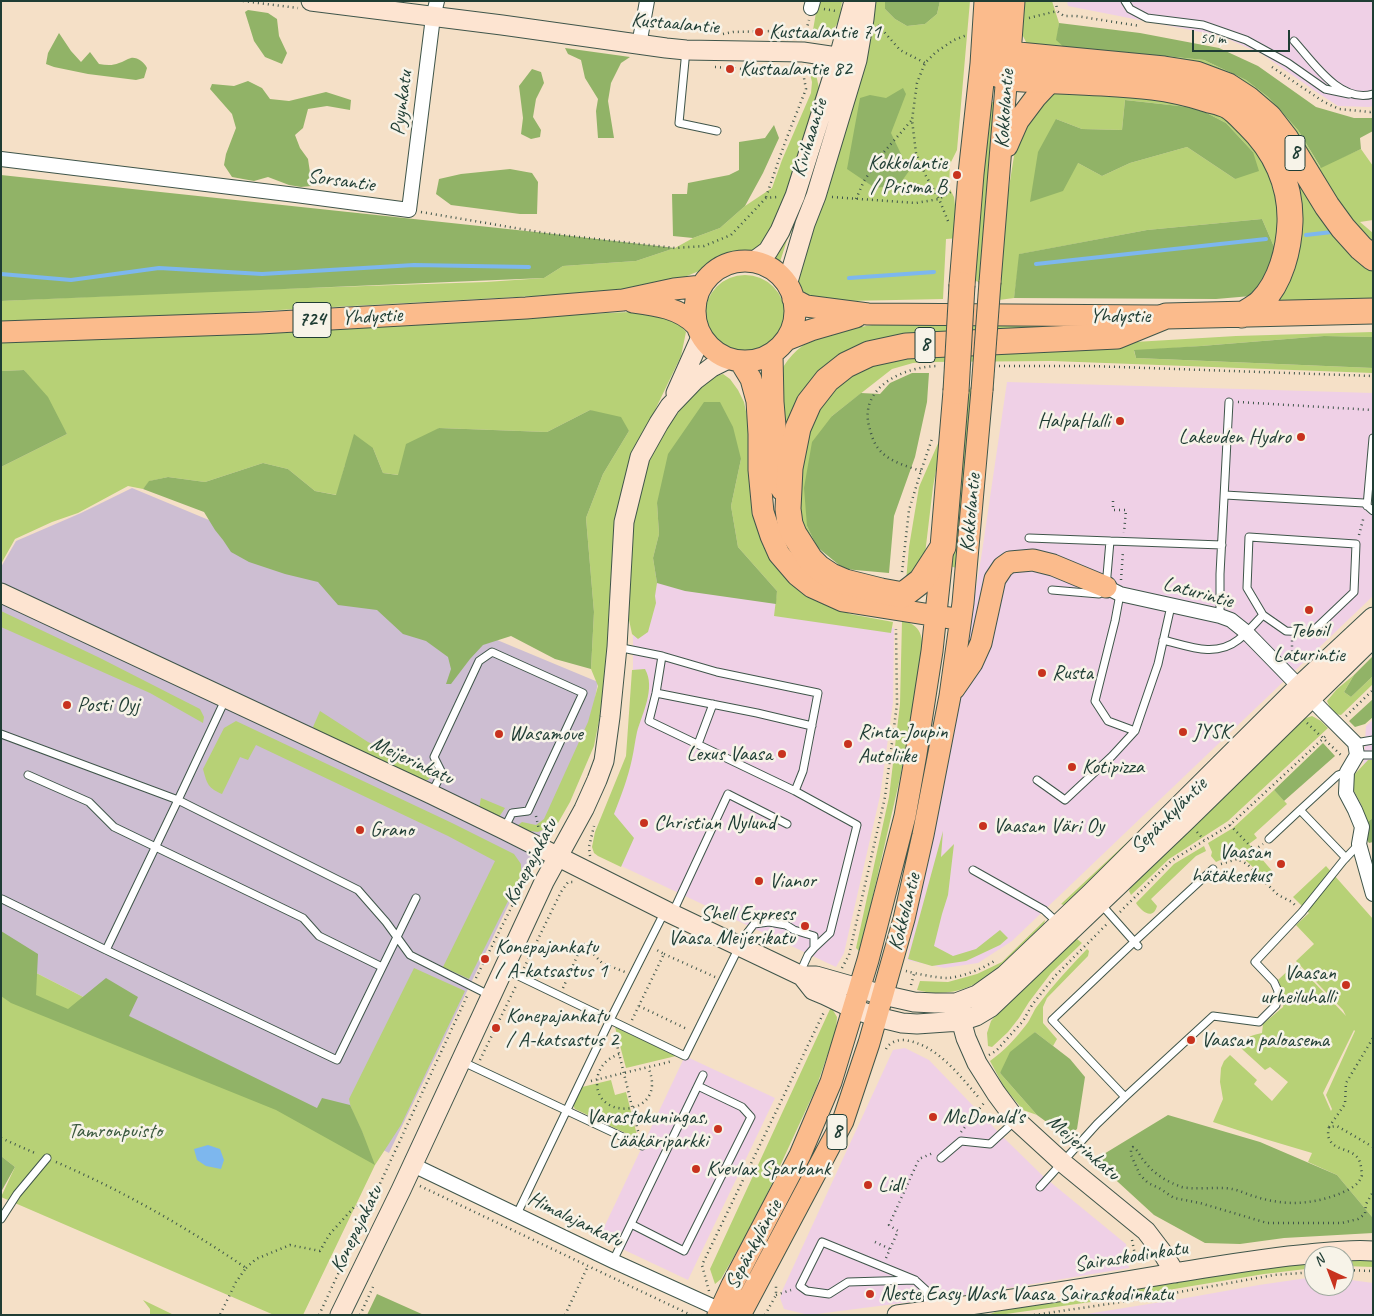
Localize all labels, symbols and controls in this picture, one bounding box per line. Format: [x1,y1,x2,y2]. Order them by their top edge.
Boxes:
street label: Kustaalantie [630,8,720,40]
place label: Kustaalantie 71 [769,19,881,45]
scale bar [1194,20,1292,52]
marker: Kustaalantie 71 [753,26,765,38]
text: 50 m [1200,29,1226,48]
place label: Kustaalantie 82 [740,56,852,82]
marker: Kustaalantie 82 [724,63,736,75]
street label: Pyynkatu [386,69,418,137]
street label: Kokkolantie [990,69,1020,149]
street label: Kivihaantie [786,96,834,180]
road number: 8 [1285,136,1305,170]
place label: Kokkolantie / Prisma B [868,150,947,200]
street label: Sorsantie [306,164,376,198]
marker: Kokkolantie / Prisma B [951,169,963,181]
road number: 724 [293,302,331,338]
street label: Yhdystie [341,303,403,331]
street label: Yhdystie [1090,303,1150,329]
road number: 8 [915,328,935,362]
place label: HalpaHalli [1038,408,1110,434]
marker: HalpaHalli [1114,415,1126,427]
place label: Lakeuden Hydro [1179,424,1291,450]
marker: Lakeuden Hydro [1295,431,1307,443]
street label: Kokkolantie [955,473,987,553]
street label: Laturintie [1160,572,1236,614]
marker: Teboil Laturintie [1303,604,1315,616]
place label: Teboil Laturintie [1273,618,1345,668]
place label: Rusta [1052,660,1093,686]
marker: Rusta [1036,667,1048,679]
place label: Posti Oyj [77,692,139,718]
marker: Posti Oyj [61,699,73,711]
place label: Rinta-Joupin Autoliike [858,719,948,769]
place label: JYSK [1193,719,1230,745]
place label: Wasamove [509,721,583,747]
marker: JYSK [1177,726,1189,738]
marker: Wasamove [493,728,505,740]
street label: Meijerinkatu [366,731,458,791]
marker: Rinta-Joupin Autoliike [842,738,854,750]
place label: Lexus Vaasa [686,741,772,767]
marker: Lexus Vaasa [776,748,788,760]
place label: Kotipizza [1082,754,1144,780]
marker: Kotipizza [1066,761,1078,773]
street label: Sepänkyläntie [1125,772,1213,860]
place label: Christian Nylund [654,810,775,836]
place label: Vaasan Väri Oy [993,813,1104,839]
street label: Konepajakatu [498,814,564,910]
place label: Grano [370,817,414,843]
marker: Christian Nylund [638,817,650,829]
marker: Vaasan Väri Oy [977,820,989,832]
marker: Grano [354,824,366,836]
place label: Vaasan hätäkeskus [1191,839,1271,889]
marker: Vaasan hätäkeskus [1275,858,1287,870]
place label: Vianor [769,868,816,894]
street label: Kokkolantie [883,871,927,953]
marker: Vianor [753,875,765,887]
place label: Shell Express Vaasa Meijerikatu [668,901,795,951]
marker: Shell Express Vaasa Meijerikatu [799,920,811,932]
place label: Konepajankatu / A-katsastus 1 [495,934,607,984]
marker: Konepajankatu / A-katsastus 1 [479,953,491,965]
place label: Vaasan urheiluhalli [1260,960,1336,1010]
marker: Vaasan urheiluhalli [1340,979,1352,991]
place label: Konepajankatu / A-katsastus 2 [506,1003,618,1053]
marker: Konepajankatu / A-katsastus 2 [490,1022,502,1034]
place label: Vaasan paloasema [1201,1027,1329,1053]
marker: Vaasan paloasema [1185,1034,1197,1046]
place label: Varastokuningas, Lääkäriparkki [586,1104,708,1154]
place label: McDonald's [943,1104,1024,1130]
street label: Meijerinkatu [1041,1109,1125,1187]
marker: McDonald's [927,1111,939,1123]
road number: 8 [827,1114,847,1150]
park label: Tamronpuisto [68,1118,162,1144]
marker: Varastokuningas, Lääkäriparkki [712,1123,724,1135]
place label: Kvevlax Sparbank [706,1156,830,1182]
marker: Kvevlax Sparbank [690,1163,702,1175]
place label: Lidl [878,1172,903,1198]
marker: Lidl [862,1179,874,1191]
street label: Konepajakatu [325,1181,389,1277]
street label: Himalajankatu [524,1186,626,1254]
street label: Sepänkyläntie [720,1196,788,1294]
street label: Sairaskodinkatu [1073,1236,1189,1278]
north arrow [1304,1246,1354,1296]
text: N [1310,1251,1328,1270]
place label: Neste Easy Wash Vaasa Sairaskodinkatu [880,1281,1173,1307]
marker: Neste Easy Wash Vaasa Sairaskodinkatu [864,1288,876,1300]

